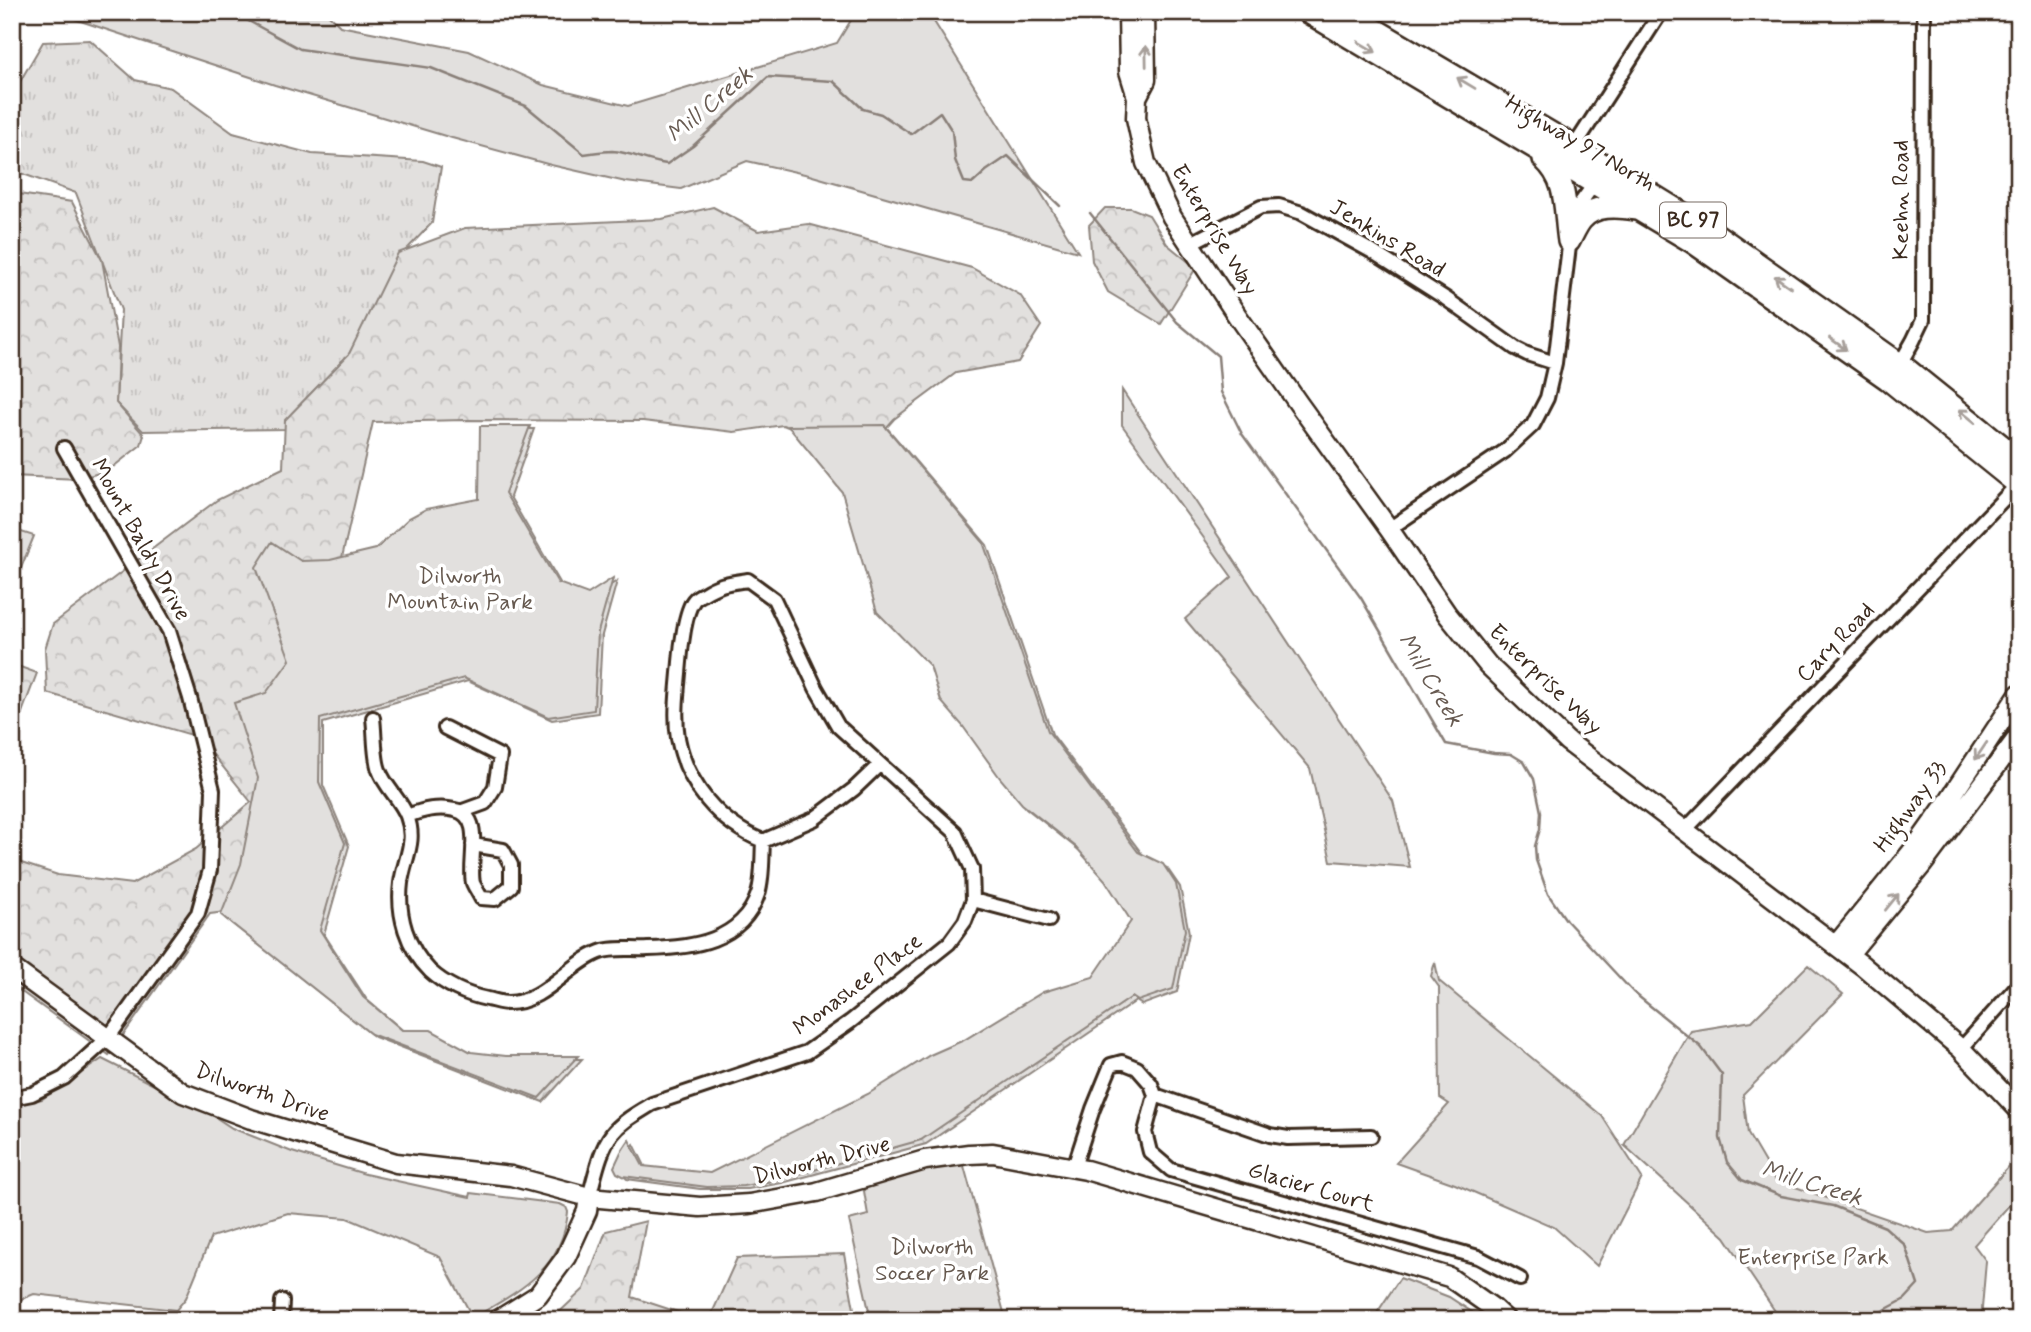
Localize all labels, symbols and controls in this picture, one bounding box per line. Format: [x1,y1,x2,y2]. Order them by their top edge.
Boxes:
one-way arrow [1357,40,1377,54]
one-way arrow [1139,45,1153,68]
water label: Mill Creek [660,60,760,150]
one-way arrow [1456,76,1476,90]
street label: Highway 97 North [1498,89,1661,201]
street label: Keehn Road [1887,140,1917,260]
street label: Enterprise Way [1163,159,1265,301]
street label: Jenkins Road [1324,193,1450,285]
road number: BC 97 [1660,202,1726,238]
one-way arrow [1774,275,1793,289]
one-way arrow [1828,337,1847,351]
one-way arrow [1958,409,1976,424]
street label: Mount Baldy Drive [83,454,197,626]
park label: Dilworth Mountain Park [387,562,533,618]
street label: Cary Road [1790,596,1882,690]
street label: Enterprise Way [1482,618,1608,742]
water label: Mill Creek [1390,628,1470,732]
one-way arrow [1974,740,1988,760]
street label: Highway 33 [1868,755,1956,860]
one-way arrow [1885,893,1900,911]
street label: Monashee Place [787,927,929,1043]
street label: Dilworth Drive [191,1056,333,1130]
street label: Dilworth Drive [750,1130,894,1192]
water label: Mill Creek [1758,1154,1866,1214]
street label: Glacier Court [1244,1156,1378,1220]
park label: Dilworth Soccer Park [875,1233,989,1289]
park label: Enterprise Park [1737,1243,1889,1273]

